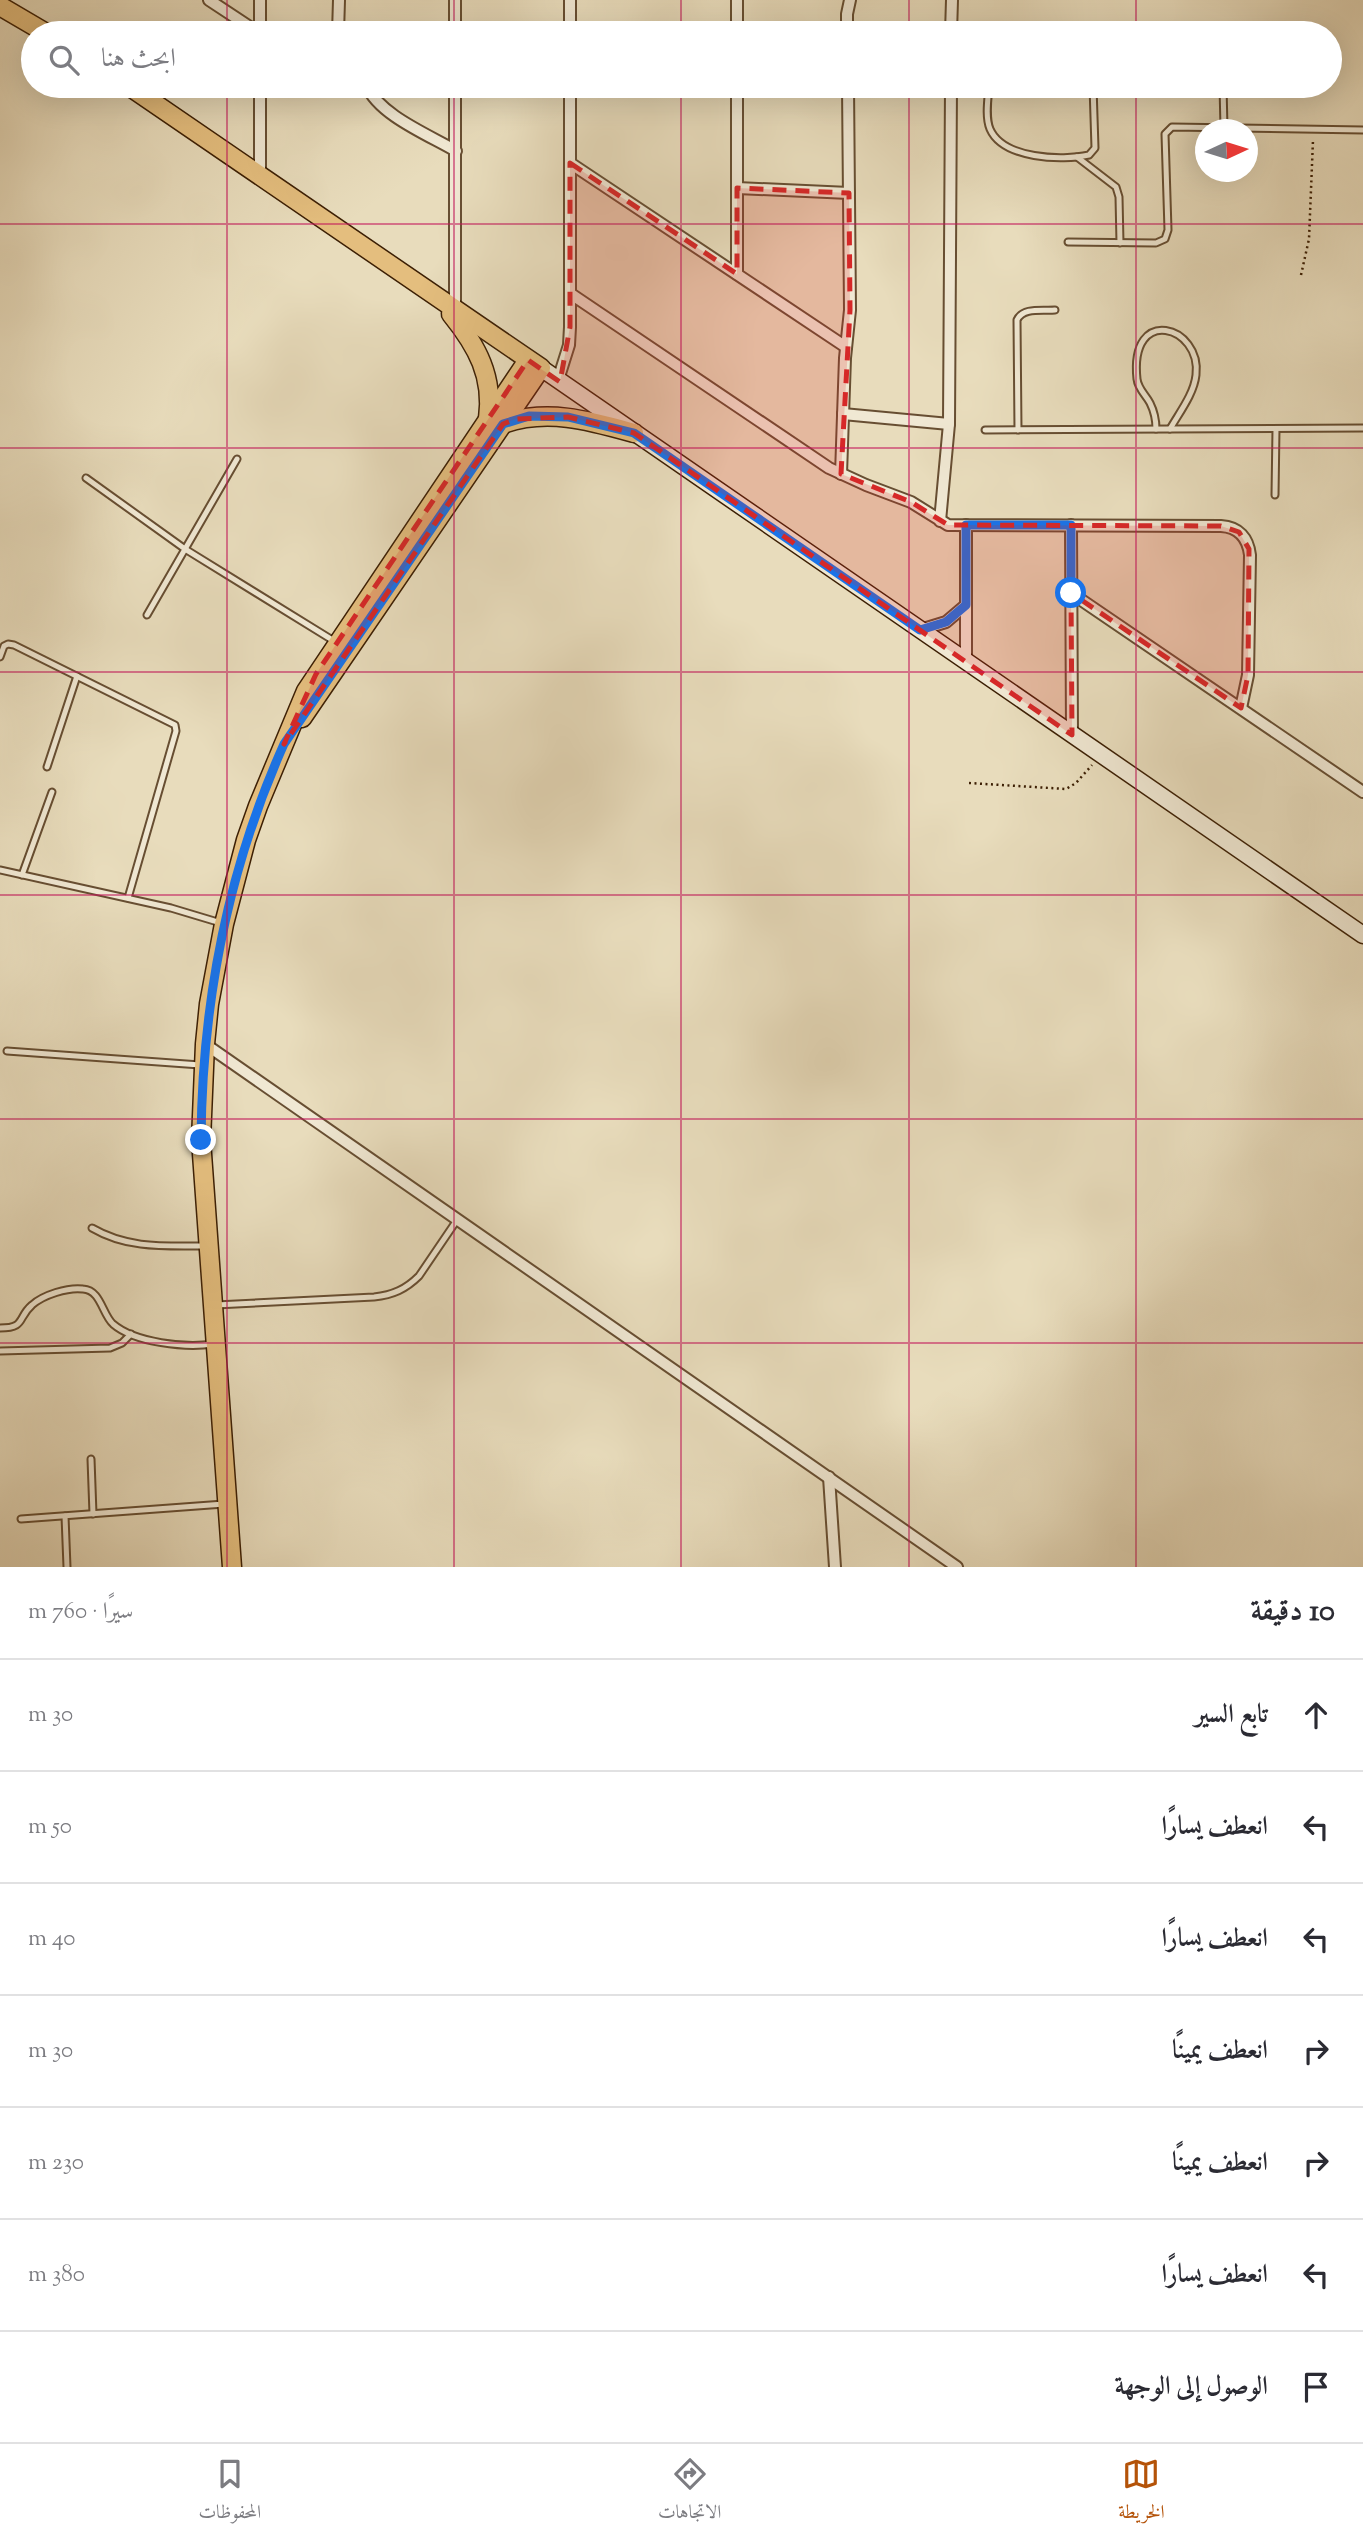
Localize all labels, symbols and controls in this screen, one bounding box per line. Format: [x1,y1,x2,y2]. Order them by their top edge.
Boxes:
search box [21,21,1342,98]
icon: search [45,41,83,79]
text: ابحث هنا [101,41,176,78]
north arrow [1195,119,1258,182]
route start [1055,577,1086,608]
route end [185,1124,216,1155]
text: 10 دقيقة [1250,1591,1335,1634]
text: سيرًا · 760 m [28,1596,133,1629]
icon: ahead [1297,1696,1335,1734]
text: تابع السير [1195,1697,1268,1734]
text: 30 m [28,1699,73,1732]
icon: left [1297,1808,1335,1846]
text: انعطف يسارًا [1161,1809,1268,1846]
text: 50 m [28,1811,72,1844]
icon: left [1297,1920,1335,1958]
text: انعطف يسارًا [1161,1921,1268,1958]
text: 40 m [28,1923,76,1956]
icon: right [1297,2032,1335,2070]
text: انعطف يمينًا [1172,2033,1268,2070]
text: 30 m [28,2035,73,2068]
icon: right [1297,2144,1335,2182]
text: انعطف يمينًا [1172,2145,1268,2182]
text: 230 m [28,2147,84,2180]
icon: left [1297,2256,1335,2294]
text: انعطف يسارًا [1161,2257,1268,2294]
text: 380 m [28,2259,85,2292]
icon: arrive [1297,2368,1335,2406]
text: الوصول إلى الوجهة [1114,2369,1268,2406]
tab: المحفوظات [198,2455,261,2530]
tab: الاتجاهات [658,2455,721,2530]
tab: الخريطة [1118,2455,1165,2530]

